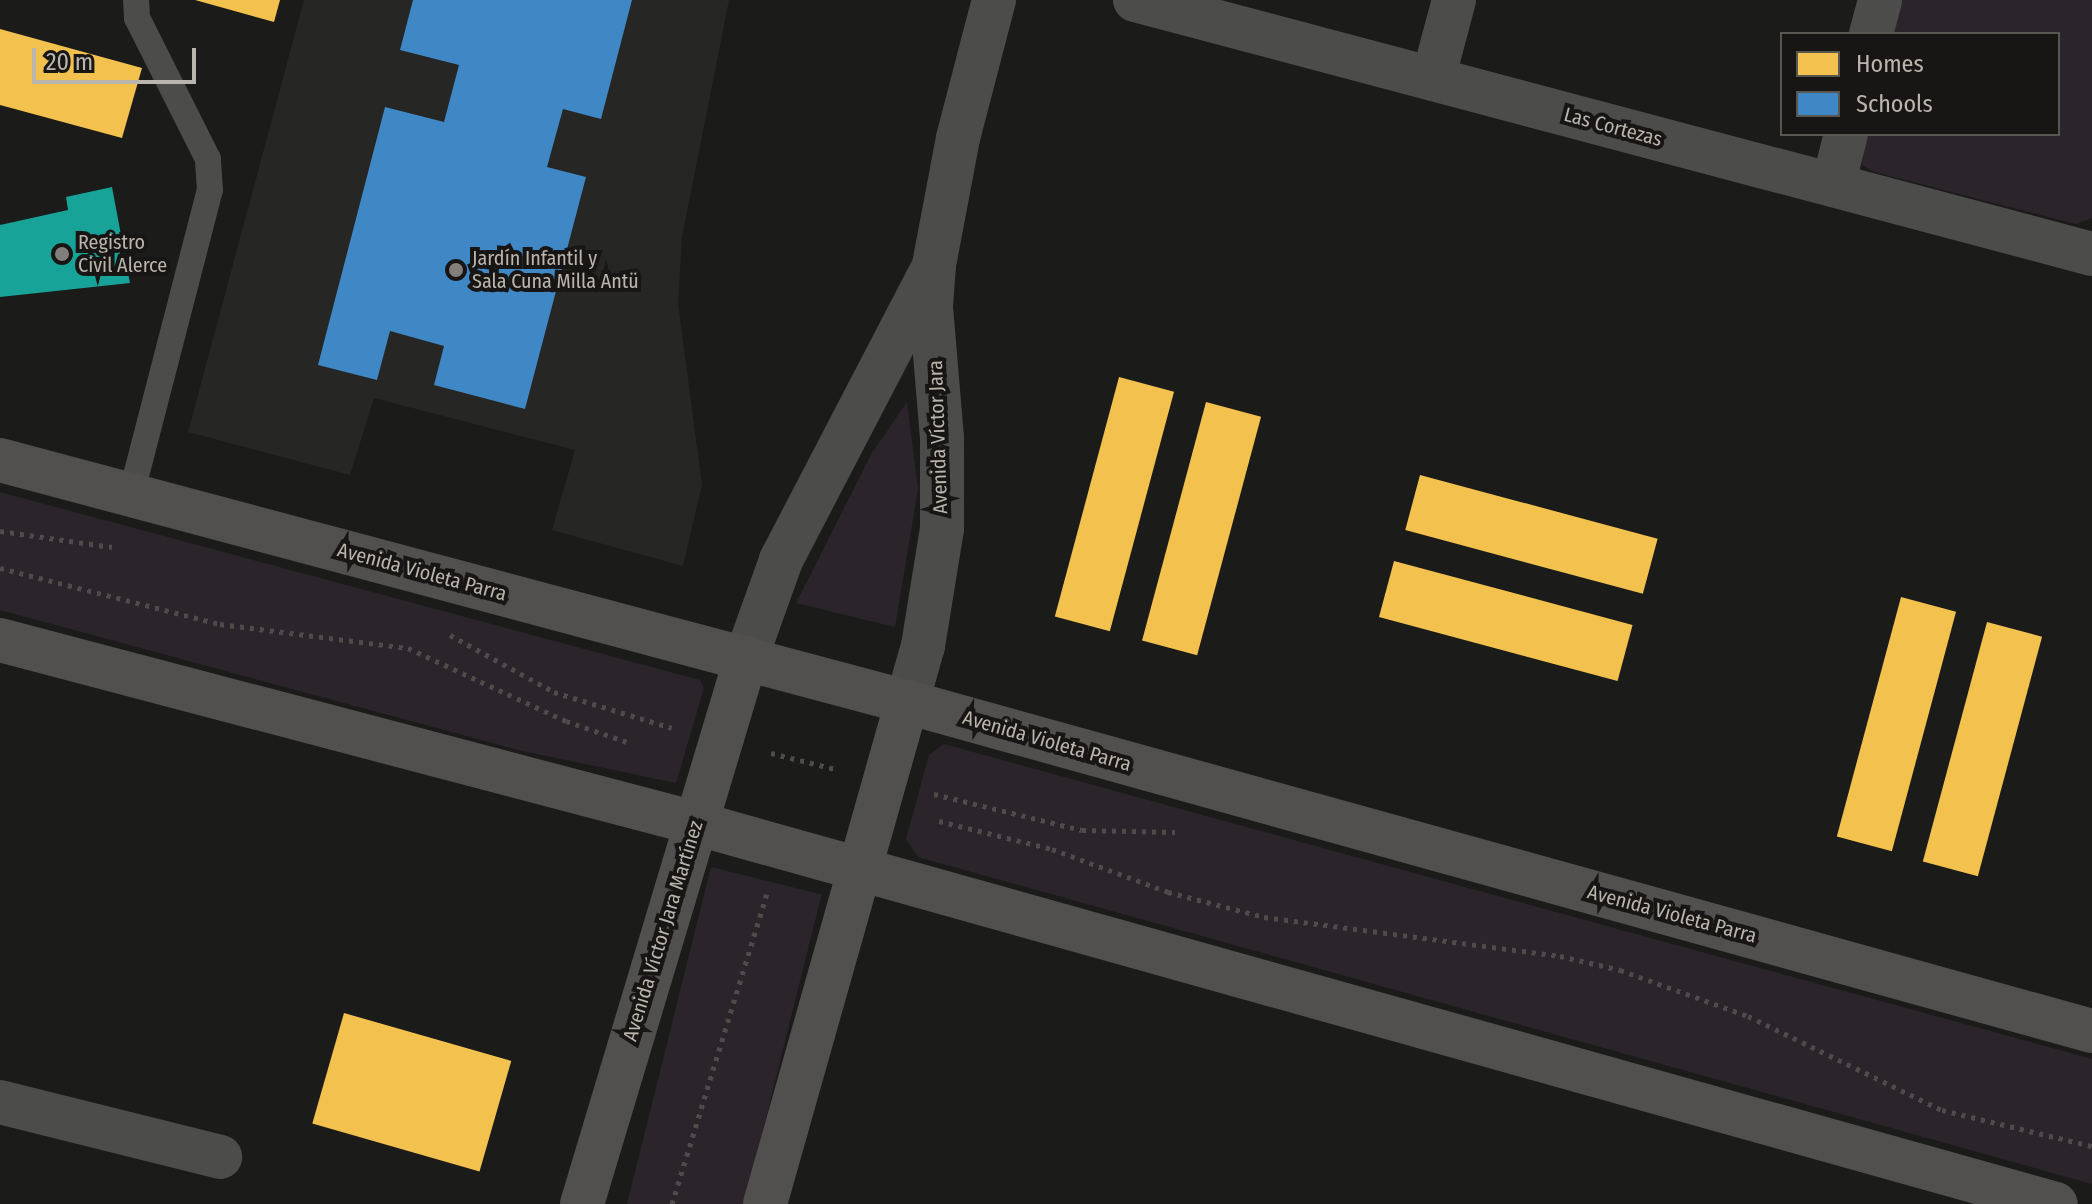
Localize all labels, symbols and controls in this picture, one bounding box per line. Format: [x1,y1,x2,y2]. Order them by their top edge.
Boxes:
scale bar [36,32,200,82]
legend [1780,32,2060,136]
text: 20 m [46,48,93,76]
text: Homes [1856,50,1924,78]
text: Schools [1856,90,1933,118]
street label: Las Cortezas [1561,102,1665,152]
place label: Registro Civil Alerce [78,230,167,277]
marker: Registro Civil Alerce [53,245,71,263]
place label: Jardín Infantil y Sala Cuna Milla Antü [472,246,639,293]
marker: Jardín Infantil y Sala Cuna Milla Antü [447,261,465,279]
street label: Avenida Víctor Jara [923,360,953,514]
street label: Avenida Violeta Parra [335,538,509,606]
street label: Avenida Violeta Parra [960,705,1134,777]
street label: Avenida Víctor Jara Martínez [618,818,708,1044]
street label: Avenida Violeta Parra [1585,880,1759,948]

